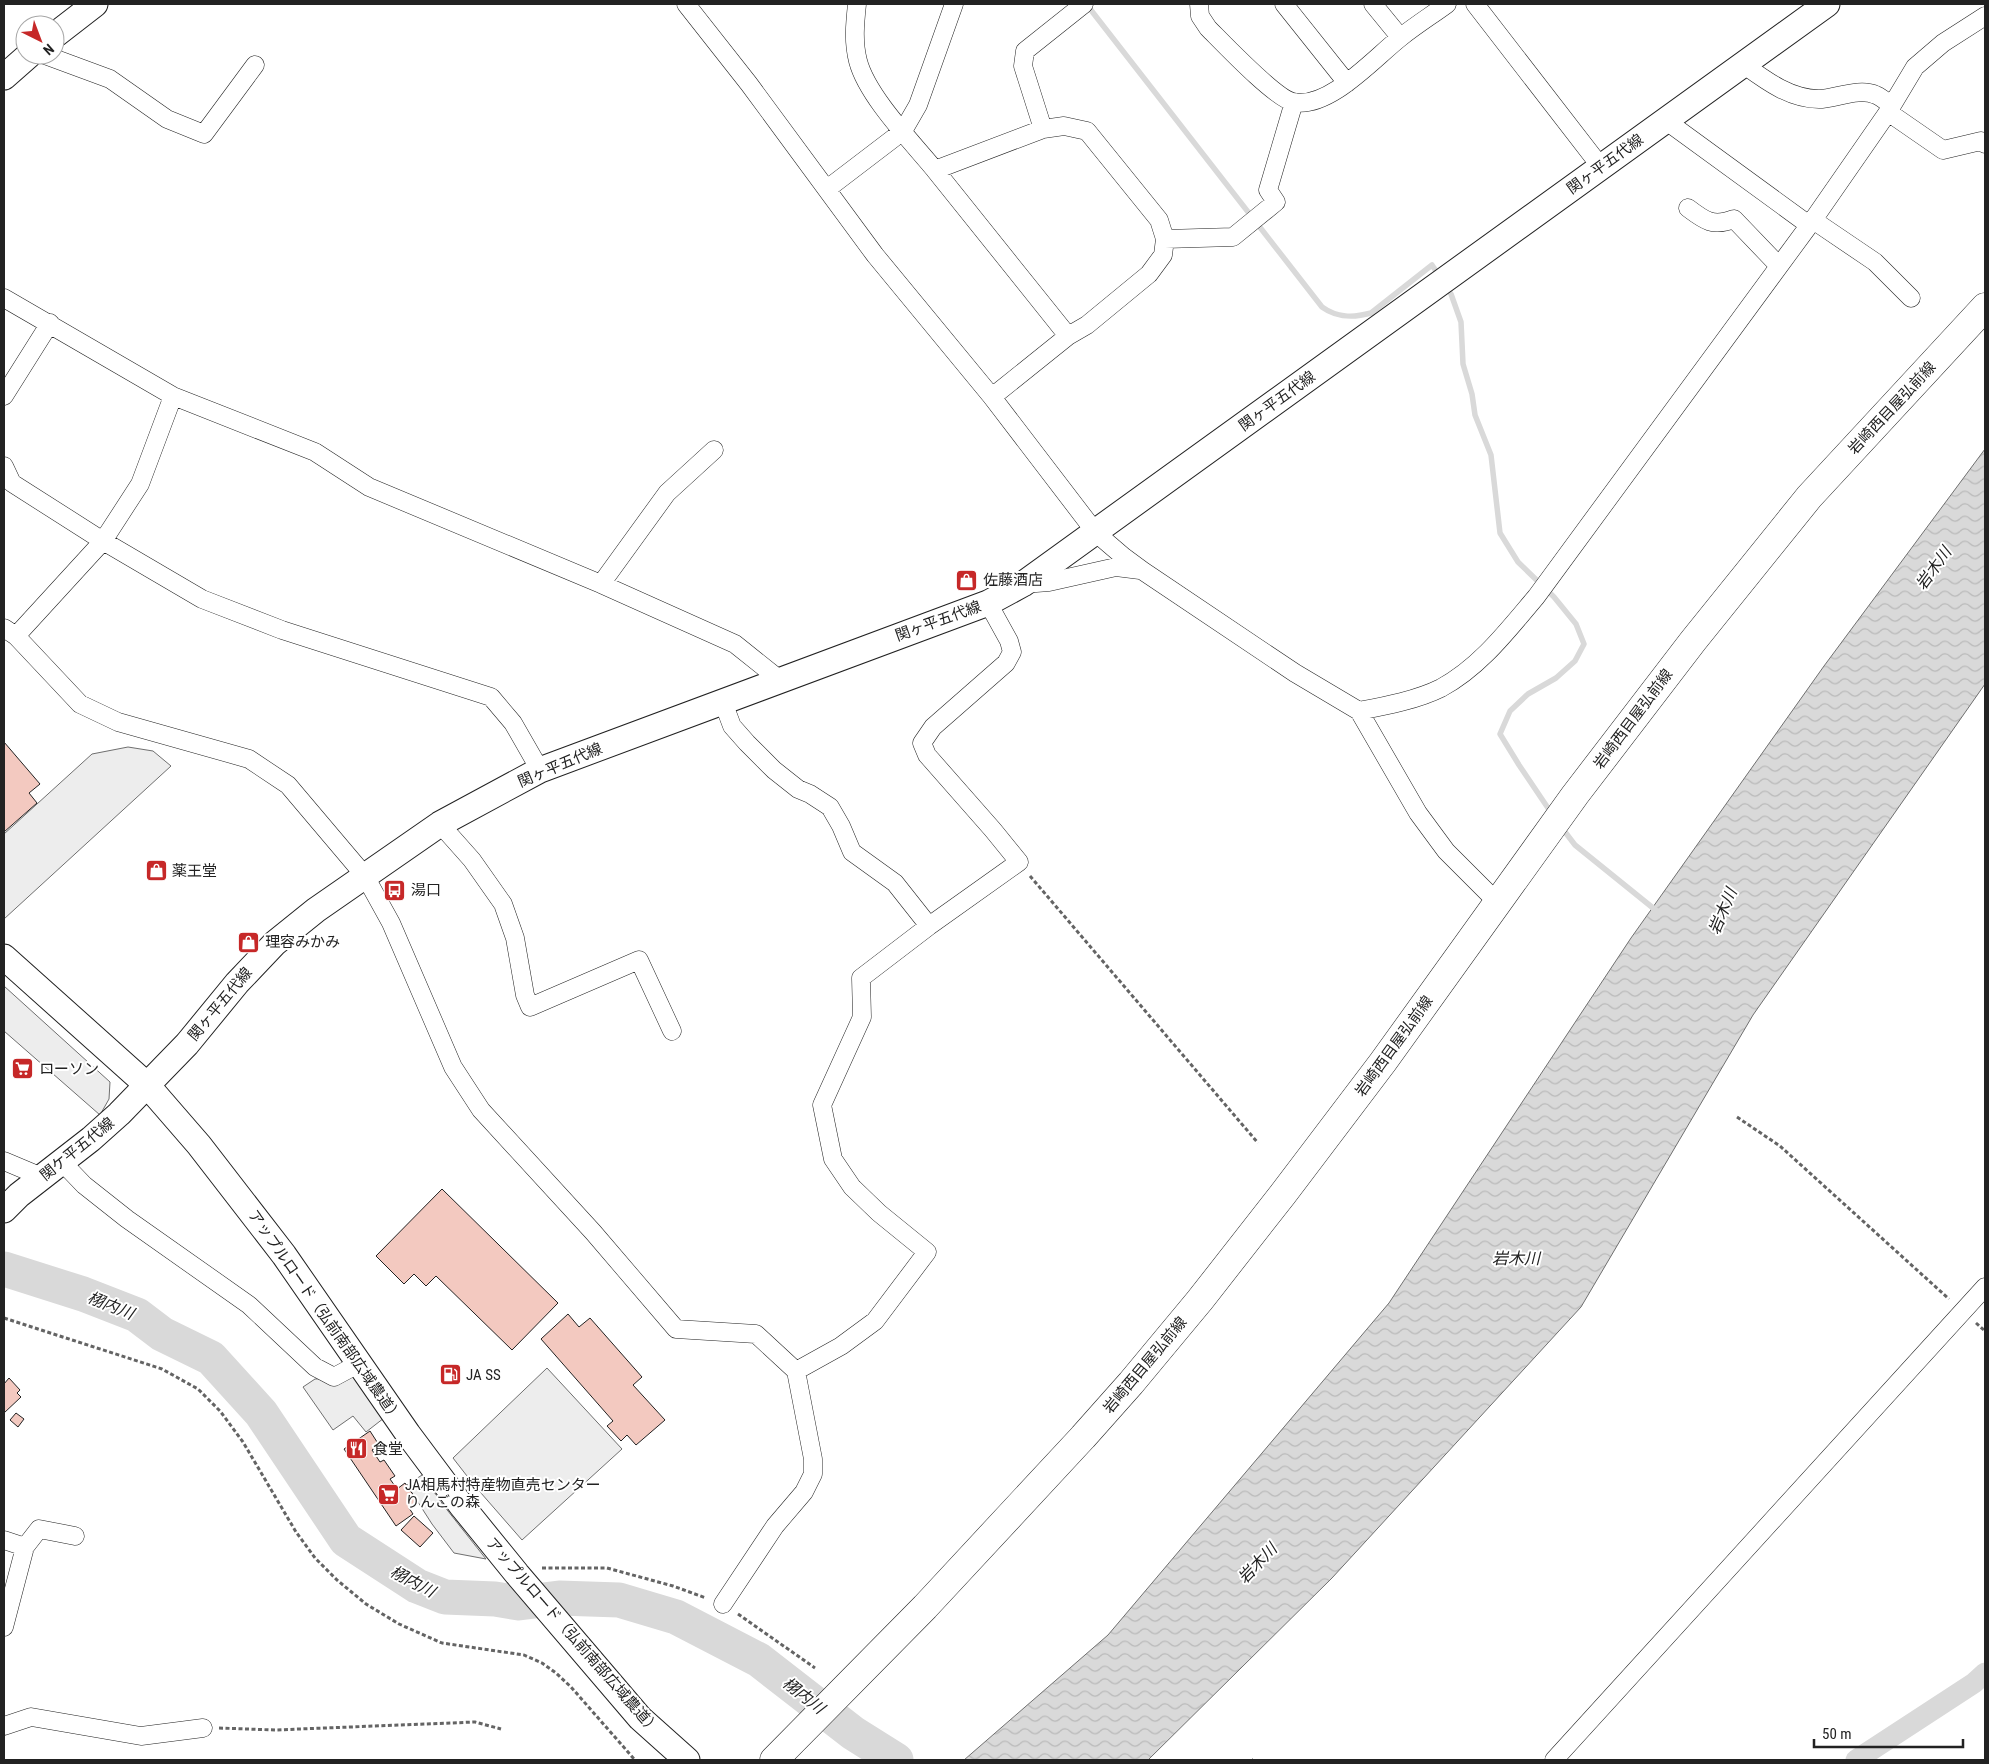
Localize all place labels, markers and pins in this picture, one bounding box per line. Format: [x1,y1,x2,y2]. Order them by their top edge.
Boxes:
shop icon: 佐藤酒店 [955,568,979,592]
place label: 佐藤酒店 [983,571,1043,589]
shop icon: 薬王堂 [144,859,168,883]
place label: 薬王堂 [172,862,217,880]
bus stop icon: 湯口 [383,878,407,902]
place label: 湯口 [411,881,441,899]
shop icon: 理容みかみ [237,930,261,954]
place label: 理容みかみ [265,933,340,951]
supermarket icon: ローソン [11,1057,35,1081]
place label: ローソン [39,1060,99,1078]
fuel station icon: JA SS [438,1363,462,1387]
place label: JA SS [466,1366,501,1384]
restaurant icon: 食堂 [345,1437,369,1461]
place label: 食堂 [373,1440,403,1458]
place label: JA相馬村特産物直売センター りんごの森 [405,1476,601,1511]
supermarket icon: JA相馬村特産物直売センター りんごの森 [377,1482,401,1506]

